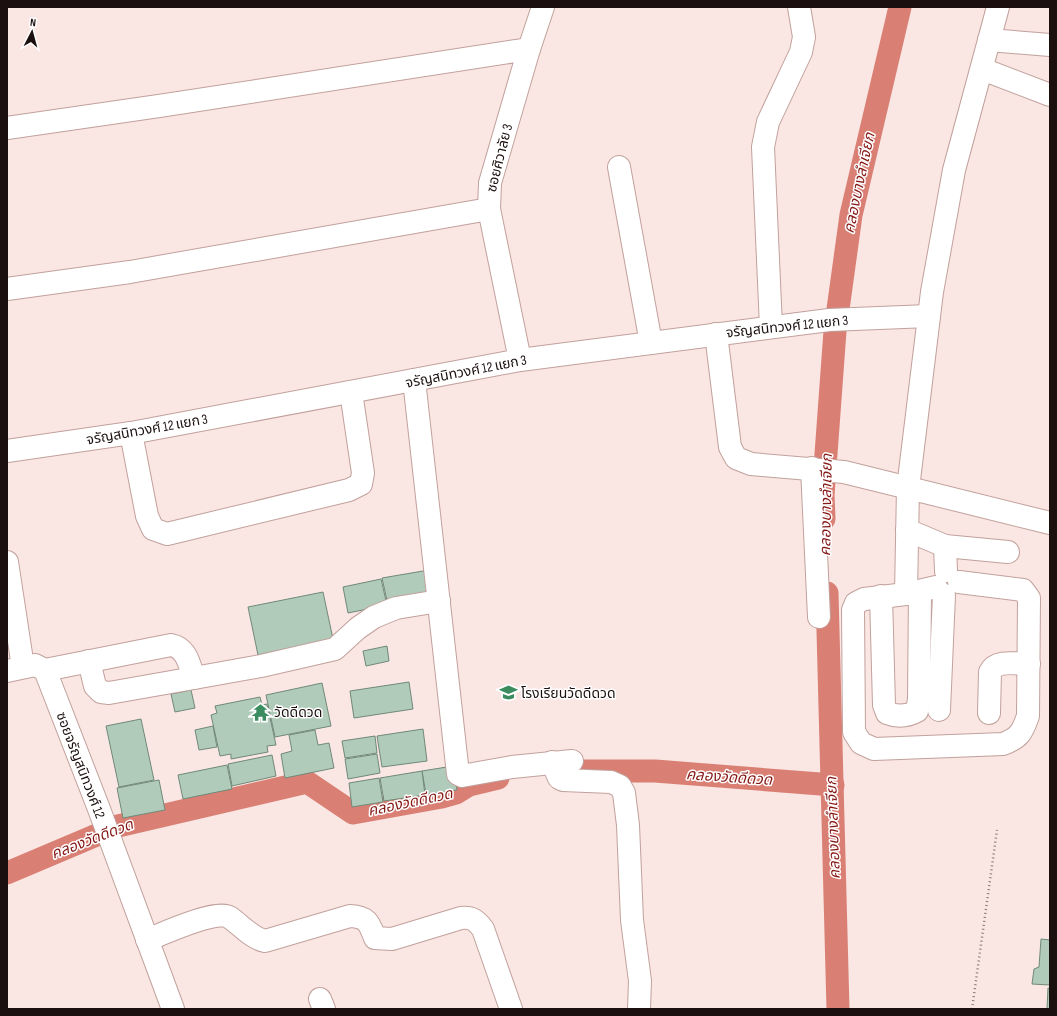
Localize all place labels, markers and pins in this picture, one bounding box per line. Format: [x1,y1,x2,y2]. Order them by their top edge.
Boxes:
school or university icon: โรงเรียนวัดดีดวด [498,683,518,703]
place label: โรงเรียนวัดดีดวด [521,685,616,702]
temple icon: วัดดีดวด [251,702,271,722]
place label: วัดดีดวด [274,704,322,721]

